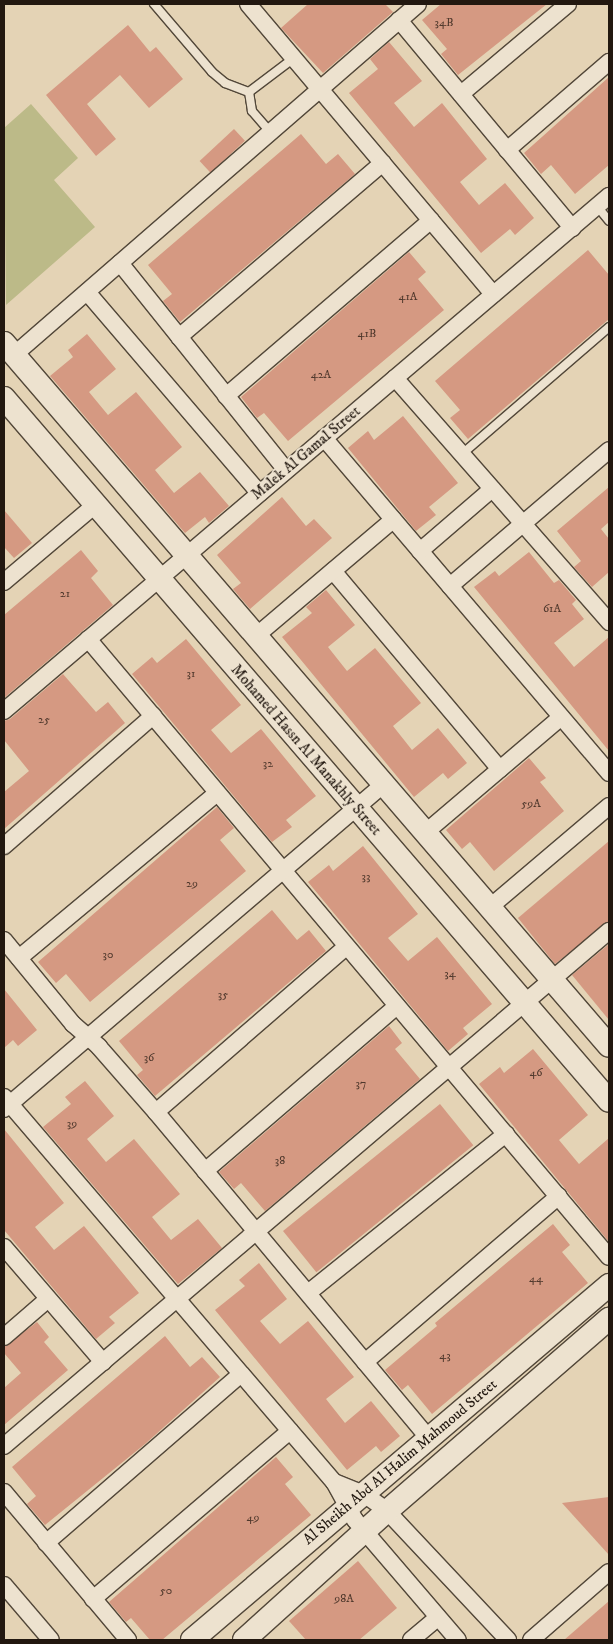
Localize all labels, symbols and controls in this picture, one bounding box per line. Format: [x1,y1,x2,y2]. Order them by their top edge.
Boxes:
house number: 34B [435,16,453,30]
house number: 41A [399,290,417,304]
house number: 41B [358,327,376,341]
house number: 42A [311,368,331,382]
street label: Malek Al Gamal Street [248,402,364,504]
house number: 21 [60,587,70,601]
house number: 61A [543,602,561,616]
street label: Mohamed Hassn Al Manakhly Street [227,661,385,839]
house number: 31 [187,667,195,681]
house number: 25 [38,713,50,727]
house number: 32 [263,757,273,771]
house number: 59A [521,797,541,811]
house number: 33 [362,870,370,884]
house number: 29 [186,877,198,891]
house number: 30 [103,948,113,962]
house number: 34 [444,967,456,981]
house number: 35 [218,988,228,1002]
house number: 36 [144,1051,154,1065]
house number: 46 [529,1066,543,1080]
house number: 37 [356,1077,366,1091]
house number: 39 [67,1117,77,1131]
house number: 38 [275,1154,285,1168]
house number: 44 [529,1272,543,1286]
house number: 43 [439,1349,451,1363]
street label: Al Sheikh Abd Al Halim Mahmoud Street [299,1375,501,1549]
house number: 49 [247,1511,259,1525]
house number: 50 [160,1584,172,1598]
house number: 98A [334,1592,354,1606]

